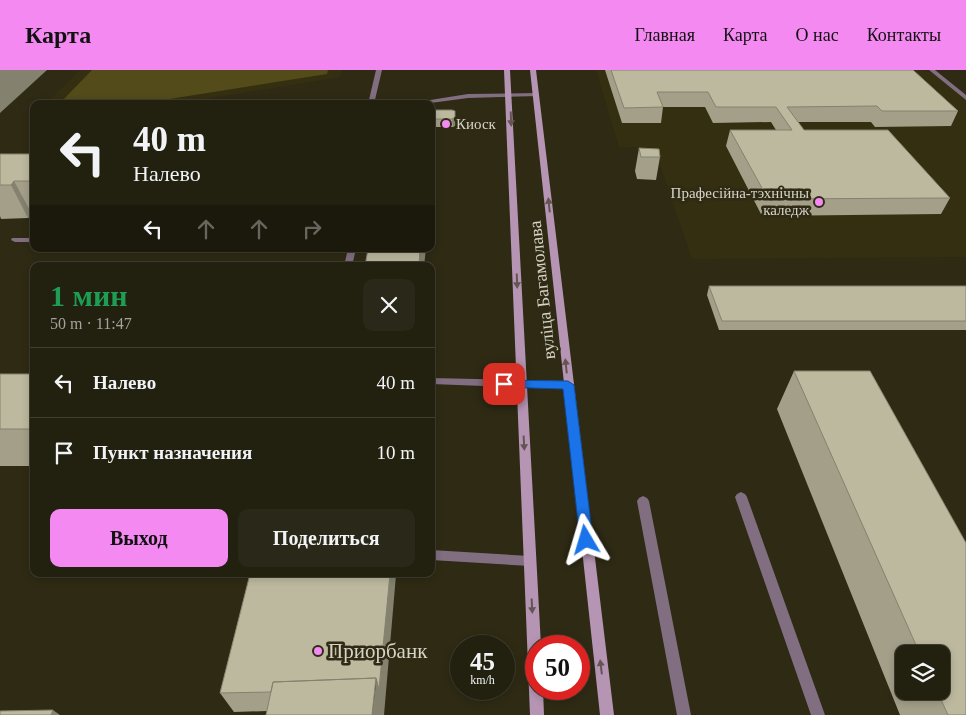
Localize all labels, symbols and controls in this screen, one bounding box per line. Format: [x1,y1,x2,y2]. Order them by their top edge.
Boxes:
text: Карта [25,22,91,48]
text: Главная [635,25,695,45]
text: Карта [723,25,768,45]
text: О нас [796,25,839,45]
text: Контакты [867,25,941,45]
one-way arrow [507,111,515,127]
place label: Киоск [456,116,497,132]
marker: Киоск [440,118,452,130]
icon: left [50,120,115,185]
text: 40 m [133,120,206,159]
text: Налево [133,161,201,186]
place label: Прафесійна-тэхнічны каледж [671,185,810,218]
one-way arrow [545,196,553,212]
marker: Прафесійна-тэхнічны каледж [813,196,825,208]
icon: left [139,215,167,243]
icon: ahead [192,215,220,243]
icon: ahead [245,215,273,243]
icon: right [298,215,326,243]
street label: вуліца Багамолава [525,220,559,360]
one-way arrow [513,273,521,289]
text: 1 мин [50,279,128,312]
button: close [363,279,415,331]
text: 50 m · 11:47 [50,315,132,332]
one-way arrow [562,358,570,374]
pin [483,363,525,405]
icon: left [50,369,78,397]
icon: arrive [490,370,518,398]
text: Налево [93,372,156,393]
text: 40 m [376,372,415,393]
one-way arrow [520,436,528,452]
icon: arrive [50,439,78,467]
text: Пункт назначения [93,442,252,463]
text: 10 m [376,442,415,463]
button: Выход [50,509,228,567]
button: Поделиться [238,509,415,567]
position arrow [559,513,611,565]
one-way arrow [529,598,537,614]
speed limit sign: 50 [525,635,590,700]
place label: Приорбанк [328,639,428,663]
marker: Приорбанк [312,645,324,657]
map controls [895,645,950,700]
button: layers [895,645,950,700]
text: 45 [470,648,495,675]
one-way arrow [597,658,605,674]
text: km/h [470,673,495,687]

